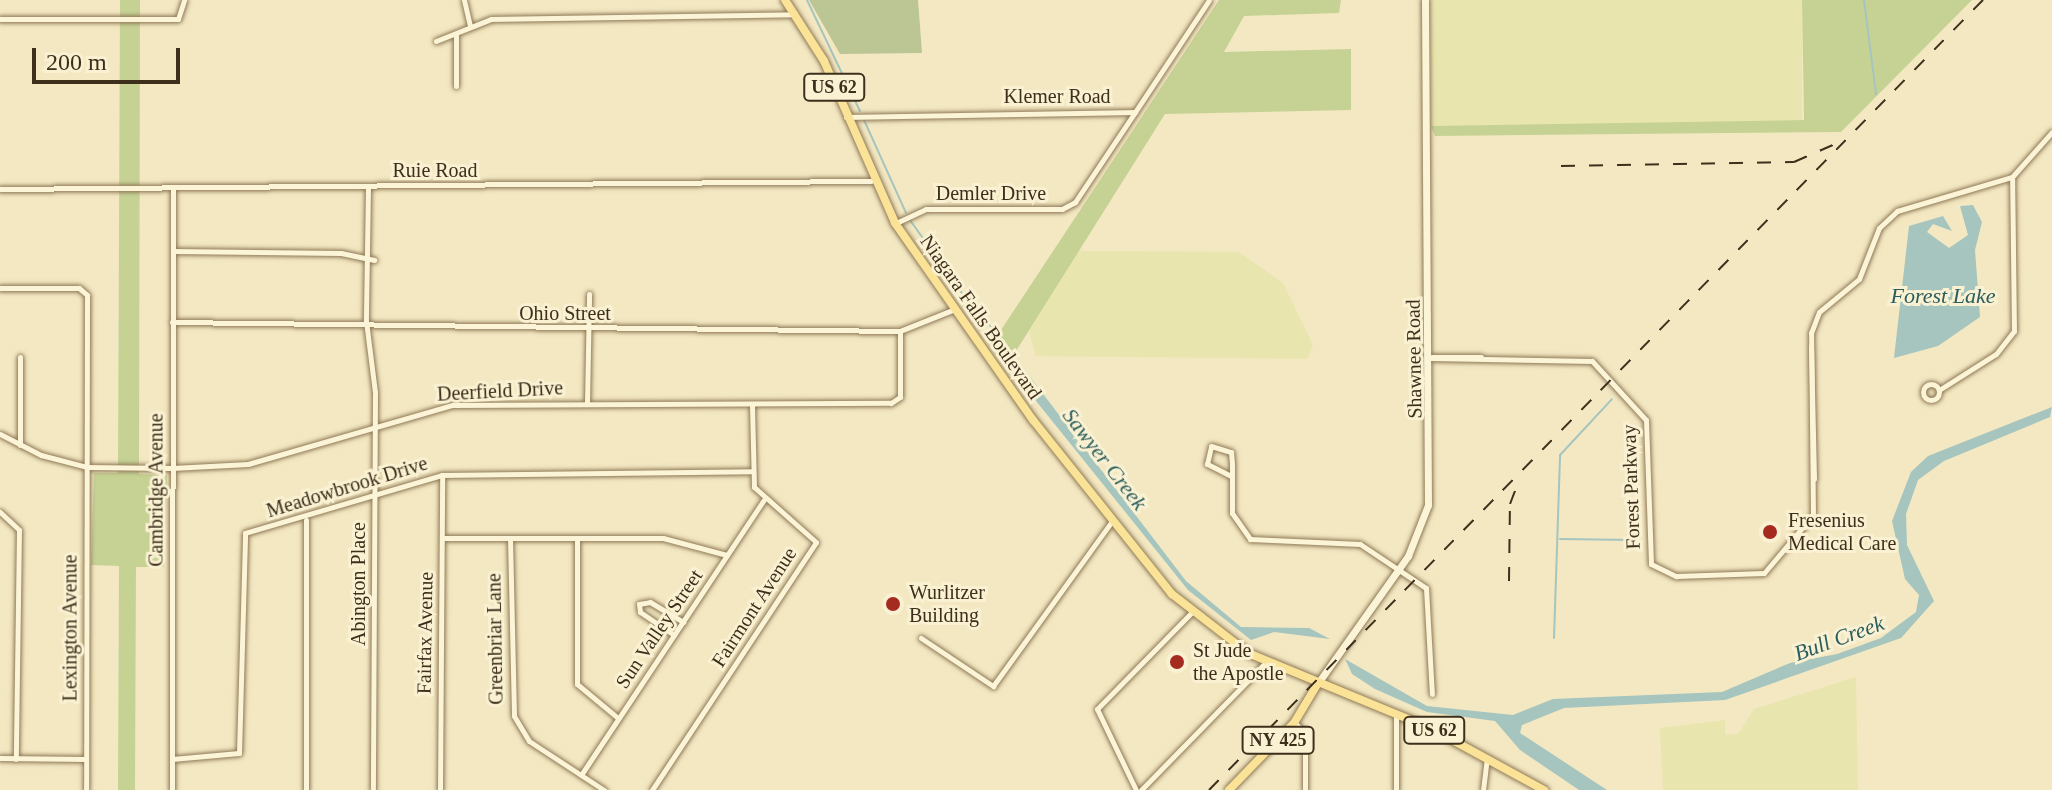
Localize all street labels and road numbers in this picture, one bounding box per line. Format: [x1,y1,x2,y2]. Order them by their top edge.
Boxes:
road number: US 62 [802,73,866,101]
street label: Klemer Road [1003,84,1111,108]
street label: Ruie Road [393,158,477,182]
street label: Demler Drive [936,181,1046,205]
street label: Niagara Falls Boulevard [915,230,1047,404]
street label: Shawnee Road [1401,299,1427,419]
street label: Ohio Street [519,301,611,325]
street label: Deerfield Drive [436,376,564,406]
street label: Cambridge Avenue [144,413,168,567]
street label: Forest Parkway [1617,424,1645,550]
street label: Meadowbrook Drive [264,451,430,523]
street label: Abington Place [346,522,370,646]
street label: Fairmont Avenue [706,542,802,672]
street label: Lexington Avenue [58,554,82,702]
street label: Sun Valley Street [610,565,708,693]
street label: Fairfax Avenue [412,571,438,695]
street label: Greenbriar Lane [482,573,508,705]
road number: US 62 [1402,716,1466,744]
road number: NY 425 [1240,726,1316,754]

